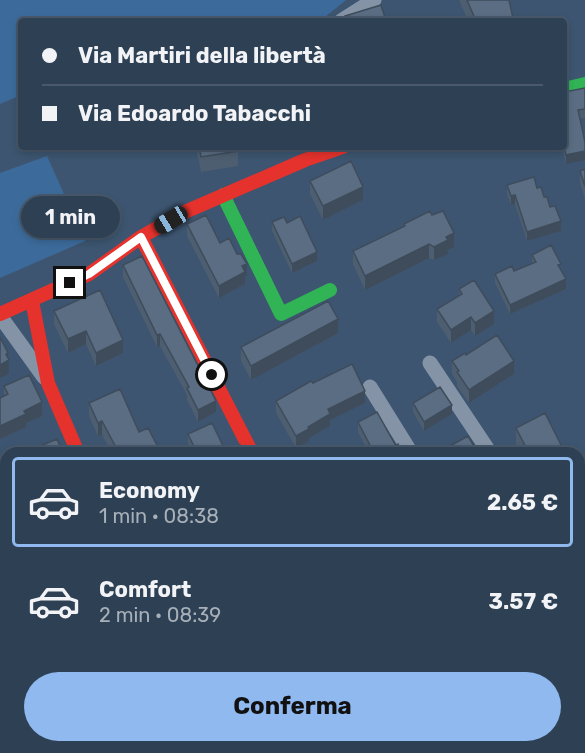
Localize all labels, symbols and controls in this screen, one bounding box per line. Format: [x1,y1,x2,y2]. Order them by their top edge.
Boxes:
text: Via Martiri della libertà [78,42,326,69]
text: Via Edoardo Tabacchi [78,100,311,127]
callout: 1 min [20,196,119,238]
car [151,203,191,237]
text: 1 min [45,205,96,229]
route end [56,269,83,296]
route start [198,361,225,388]
icon: car [27,475,81,529]
text: Economy [99,477,200,504]
text: 2.65 € [487,489,558,516]
text: 1 min · 08:38 [99,504,219,528]
icon: car [27,574,81,628]
text: Comfort [99,576,191,603]
text: 3.57 € [488,588,558,615]
text: 2 min · 08:39 [99,603,221,627]
button: Conferma [24,672,561,741]

